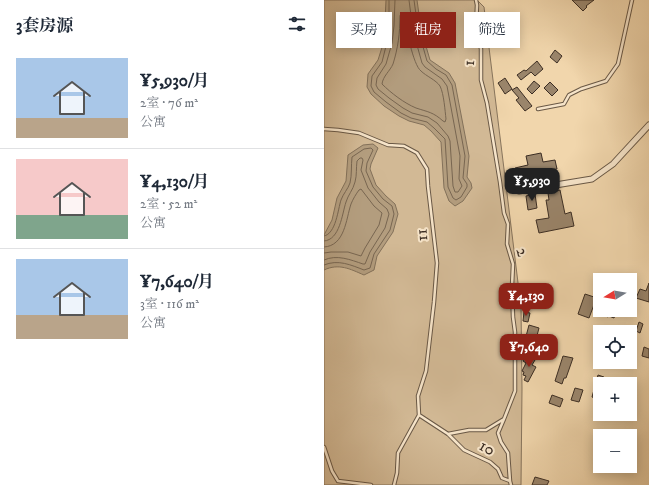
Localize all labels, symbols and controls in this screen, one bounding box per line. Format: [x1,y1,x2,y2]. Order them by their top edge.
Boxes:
chip: 买房 [336,12,392,48]
chip: 租房 [400,12,456,48]
chip: 筛选 [464,12,520,48]
icon: filters [286,13,308,35]
text: 3套房源 [16,15,73,37]
street label: 1 [458,60,480,66]
text: ¥5,930/月 [140,70,210,92]
icon: home [48,74,96,122]
text: 2室 · 76 m² [140,95,198,111]
text: 公寓 [140,114,166,130]
pin: ¥5,930 [499,168,565,202]
text: ¥4,130/月 [140,171,210,193]
text: ¥5,930 [514,173,550,189]
icon: home [48,175,96,223]
text: 2室 · 52 m² [140,196,197,212]
text: 公寓 [140,215,166,231]
street label: 11 [410,228,434,242]
street label: 2 [510,245,534,259]
text: ¥7,640/月 [140,271,214,293]
north arrow [593,273,637,317]
map controls [593,273,637,473]
icon: home [48,275,96,323]
pin: ¥4,130 [493,283,559,317]
text: ¥4,130 [508,288,544,304]
text: 3室 · 116 m² [140,296,199,312]
text: 公寓 [140,315,166,331]
button: locate [593,325,637,369]
pin: ¥7,640 [496,334,562,368]
text: ¥7,640 [509,339,549,355]
button: + [593,377,637,421]
button: − [593,429,637,473]
street label: 10 [475,435,499,461]

